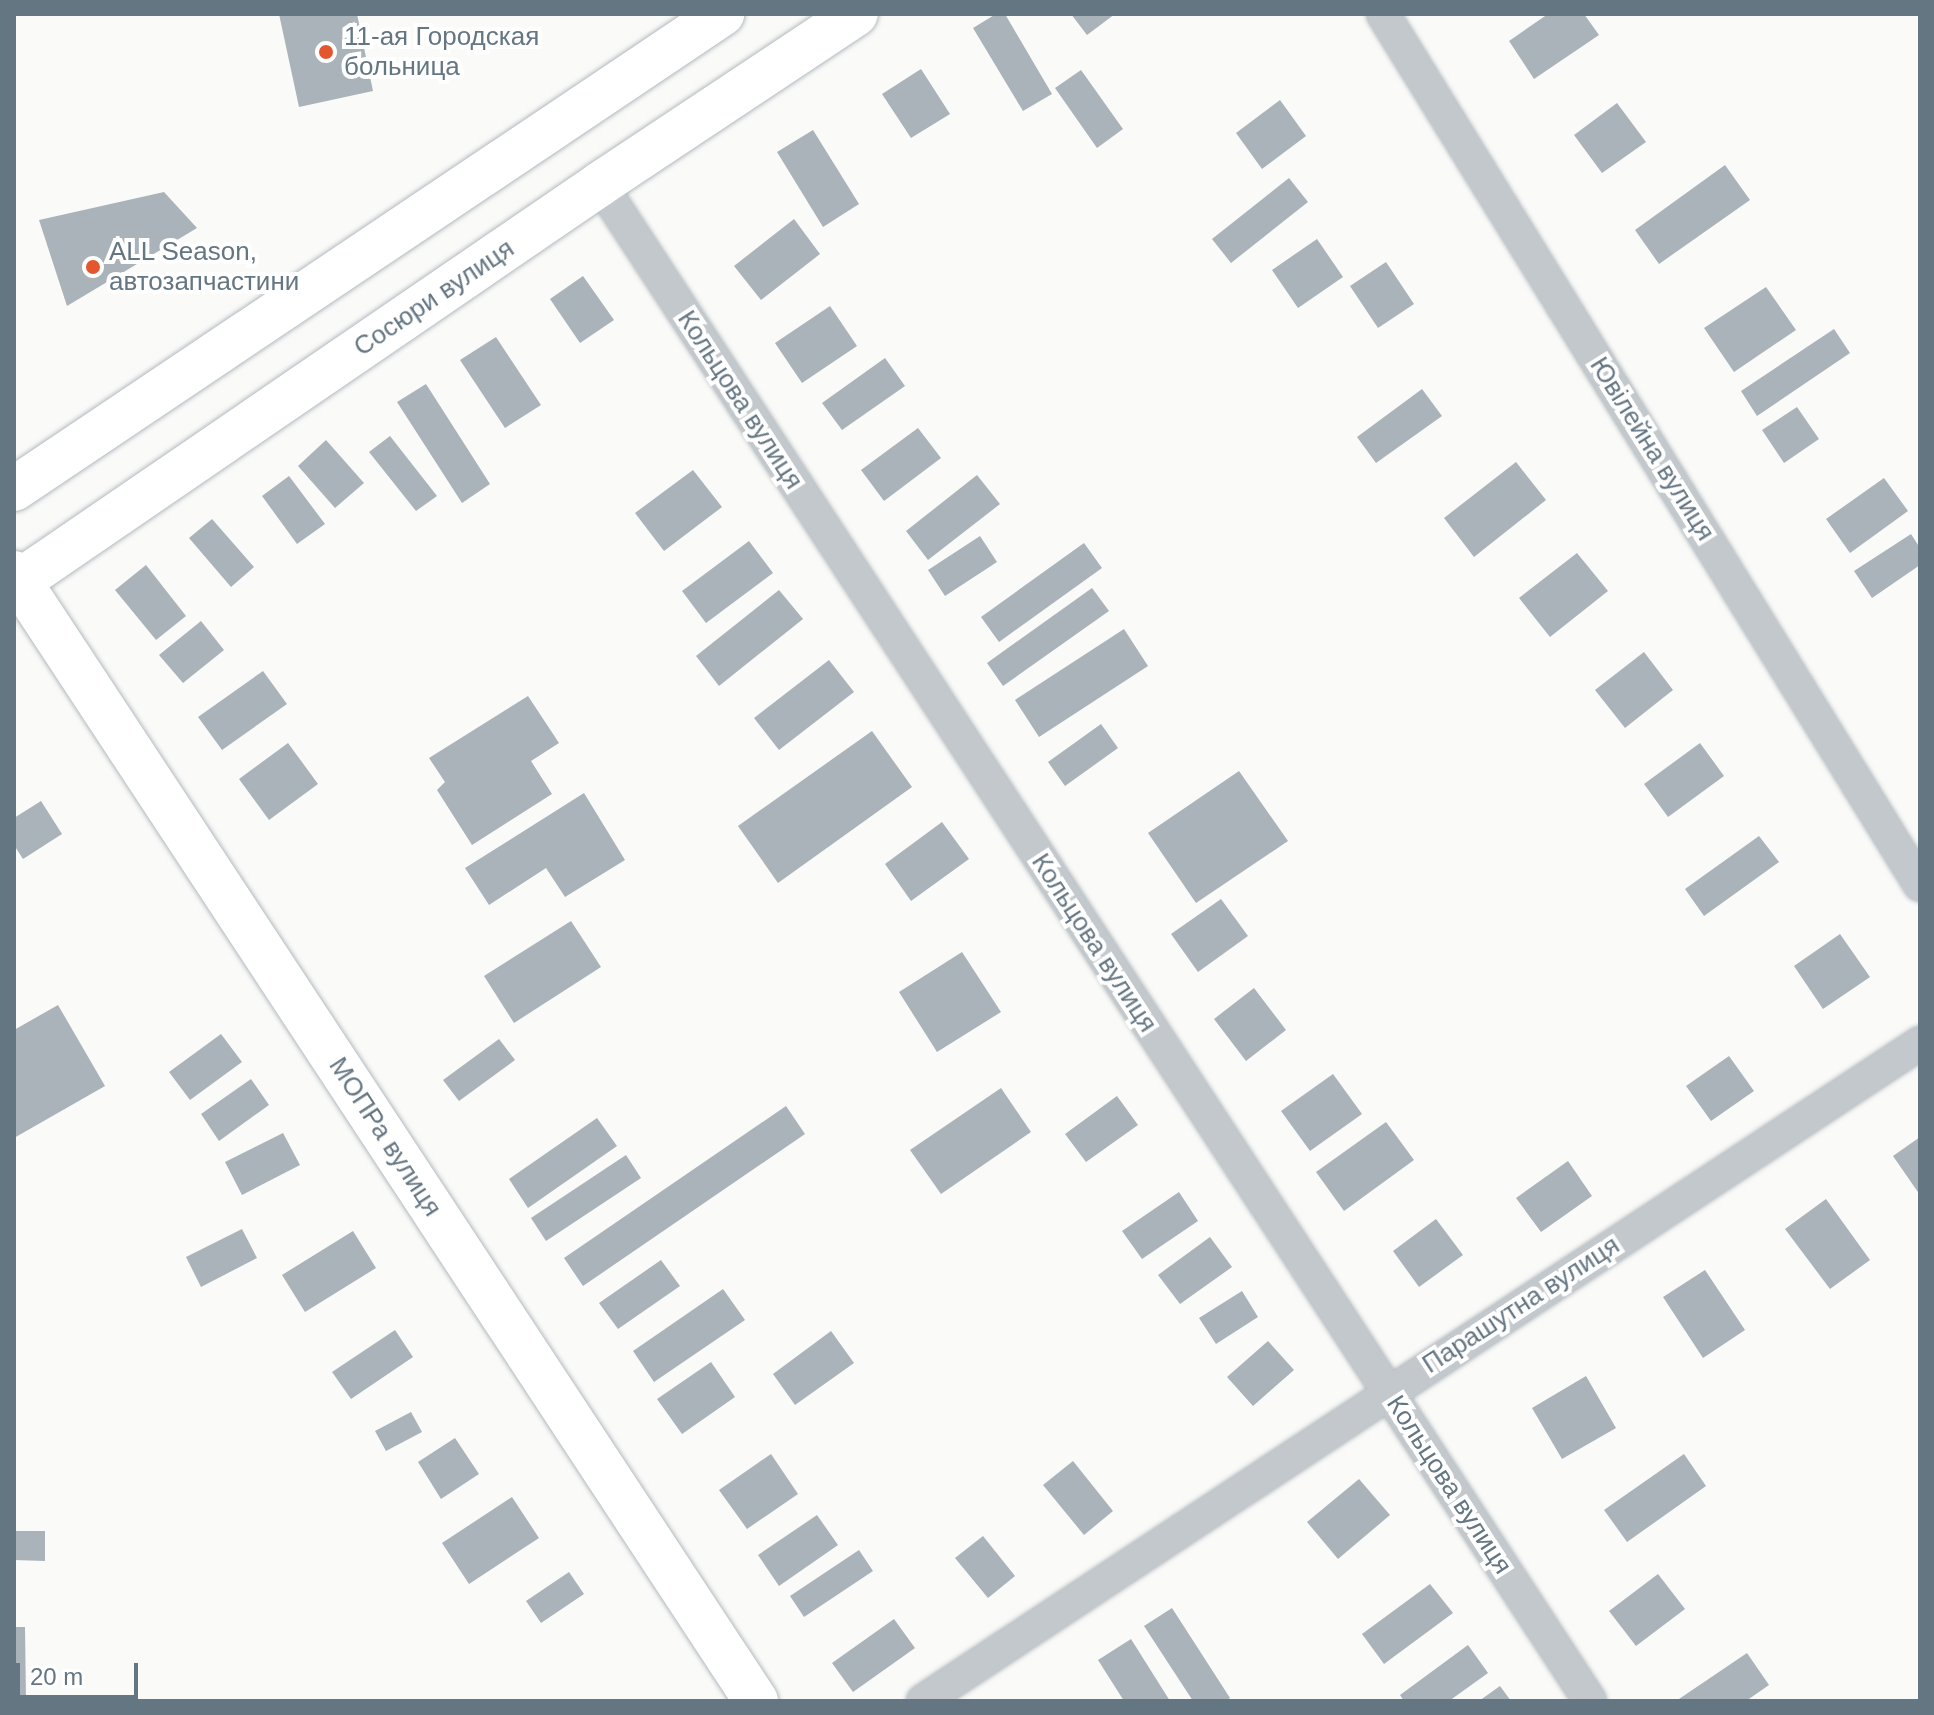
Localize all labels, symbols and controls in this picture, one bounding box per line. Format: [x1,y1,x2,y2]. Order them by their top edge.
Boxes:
place label: 11-ая Городская больница [344,21,539,82]
marker: 11-ая Городская больница [315,41,337,63]
street label: Сосюри вулиця [348,233,520,363]
place label: ALL Season, автозапчастини [109,236,299,298]
marker: ALL Season, автозапчастини [84,258,102,276]
street label: Кольцова вулиця [671,305,809,495]
street label: Ювілейна вулиця [1583,352,1721,546]
street label: Кольцова вулиця [1025,848,1163,1038]
street label: МОПРа вулиця [322,1052,448,1222]
street label: Парашутна вулиця [1417,1230,1625,1380]
street label: Кольцова вулиця [1380,1390,1518,1580]
scale bar [20,1647,142,1697]
text: 20 m [30,1663,83,1690]

